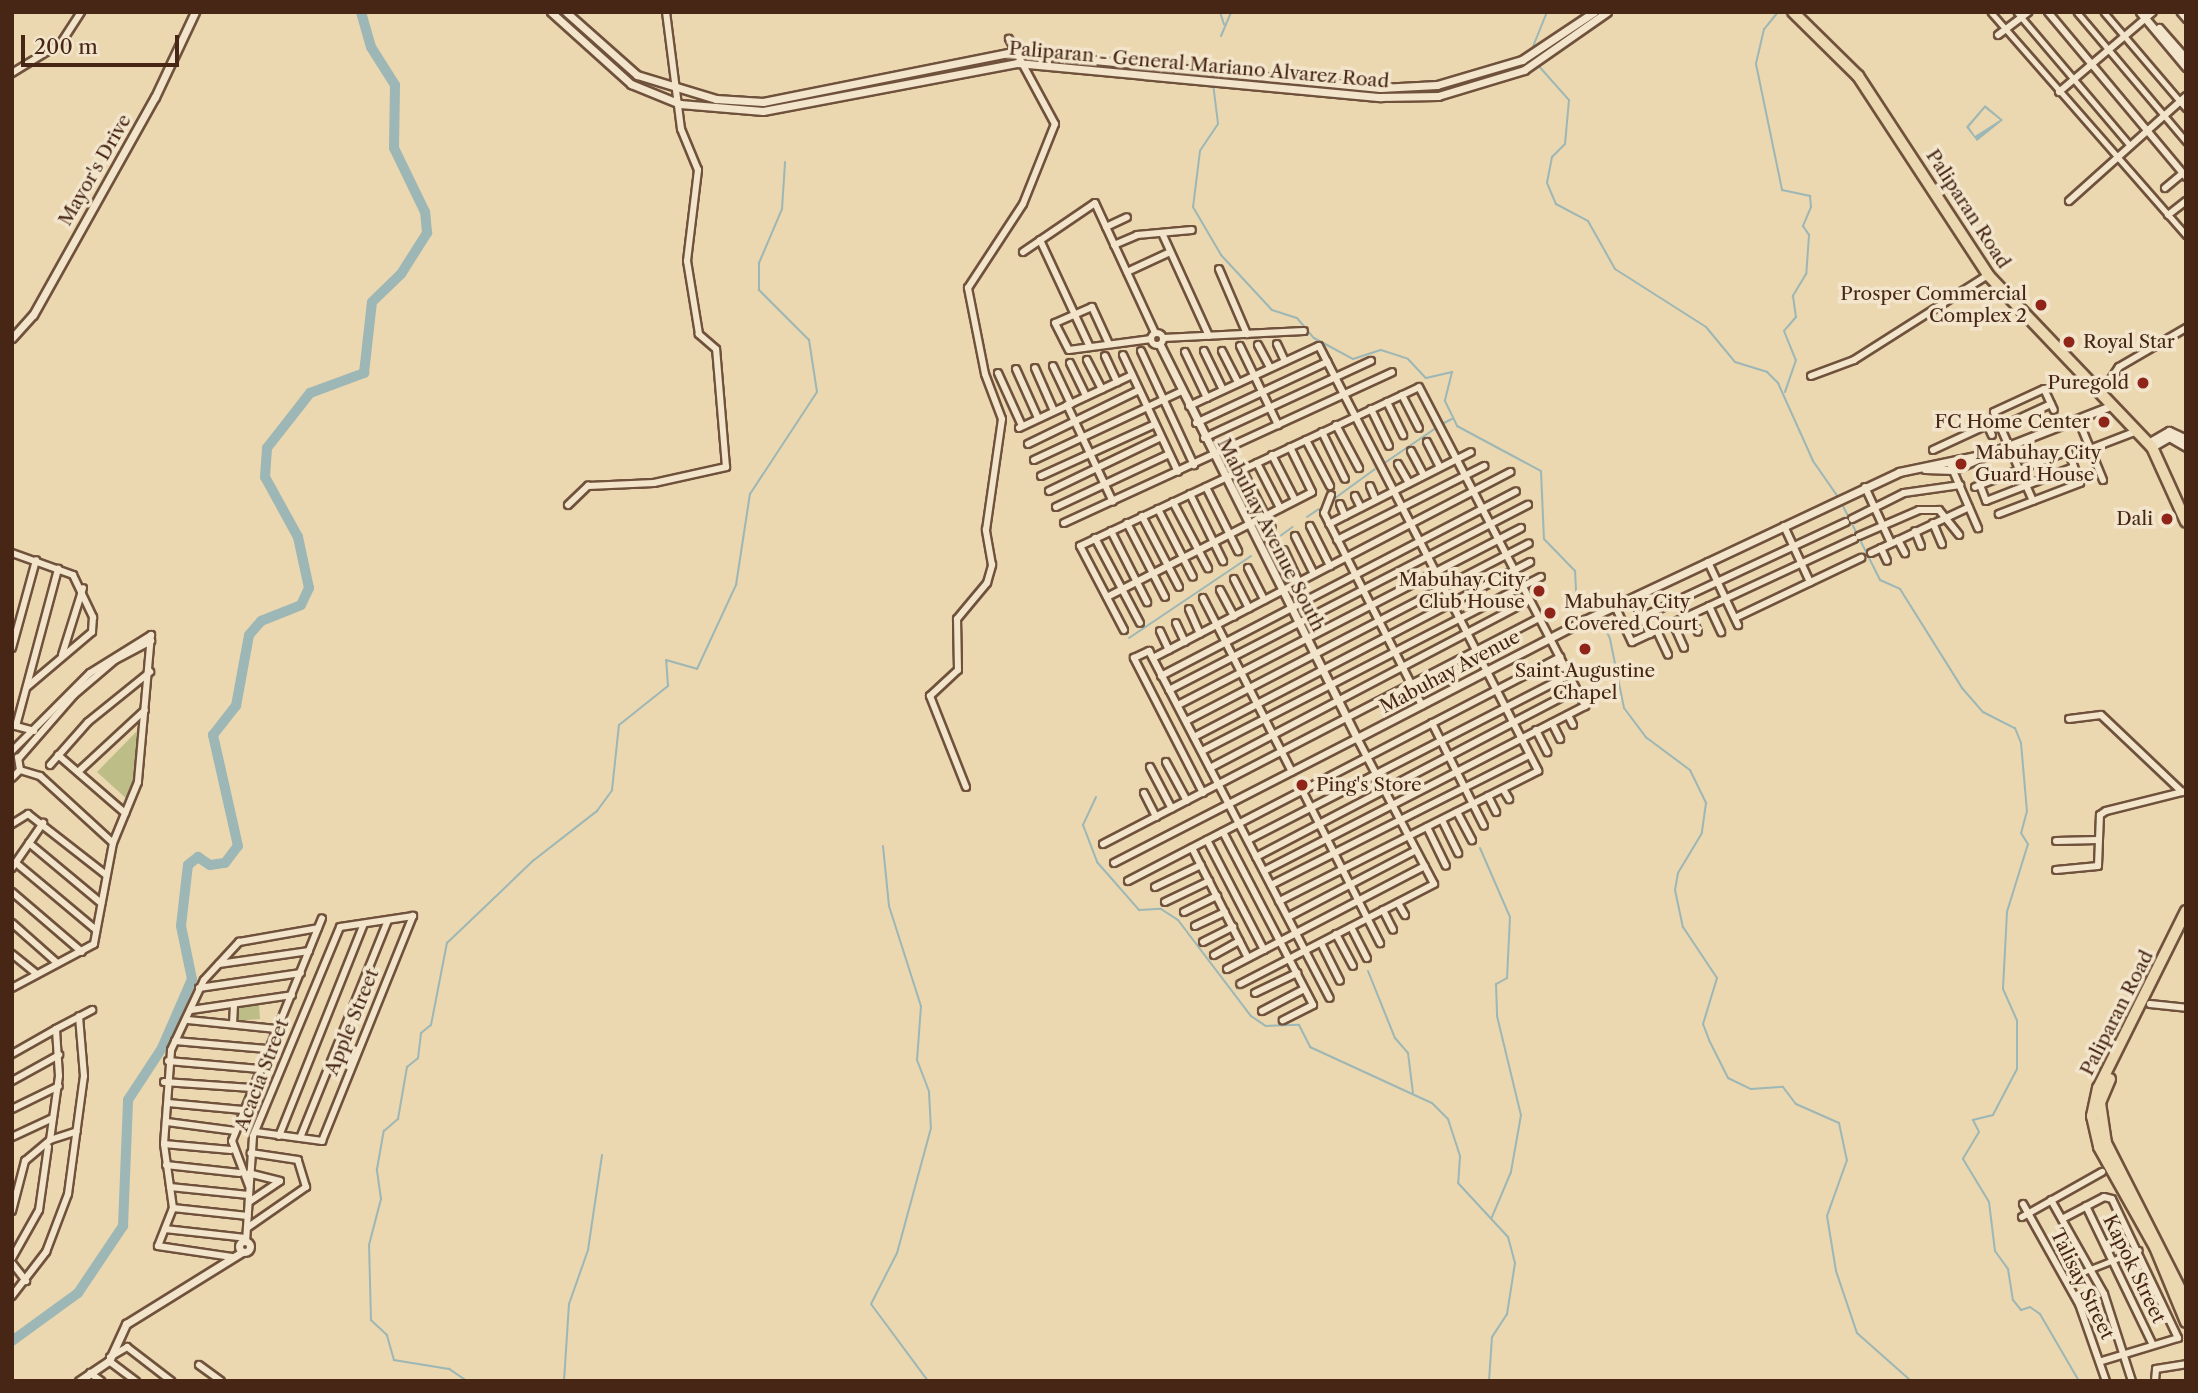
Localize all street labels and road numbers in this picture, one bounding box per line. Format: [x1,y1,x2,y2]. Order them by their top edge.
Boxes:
street label: Paliparan - General Mariano Alvarez Road [1008,37,1390,93]
street label: Mayor's Drive [54,110,136,230]
street label: Paliparan Road [1921,145,2015,273]
street label: Mabuhay Avenue South [1212,434,1330,636]
street label: Mabuhay Avenue [1375,625,1525,719]
street label: Paliparan Road [2076,947,2158,1079]
street label: Apple Street [320,965,384,1079]
street label: Acacia Street [230,1016,294,1134]
street label: Kapok Street [2098,1211,2170,1327]
street label: Talisay Street [2045,1225,2119,1343]

